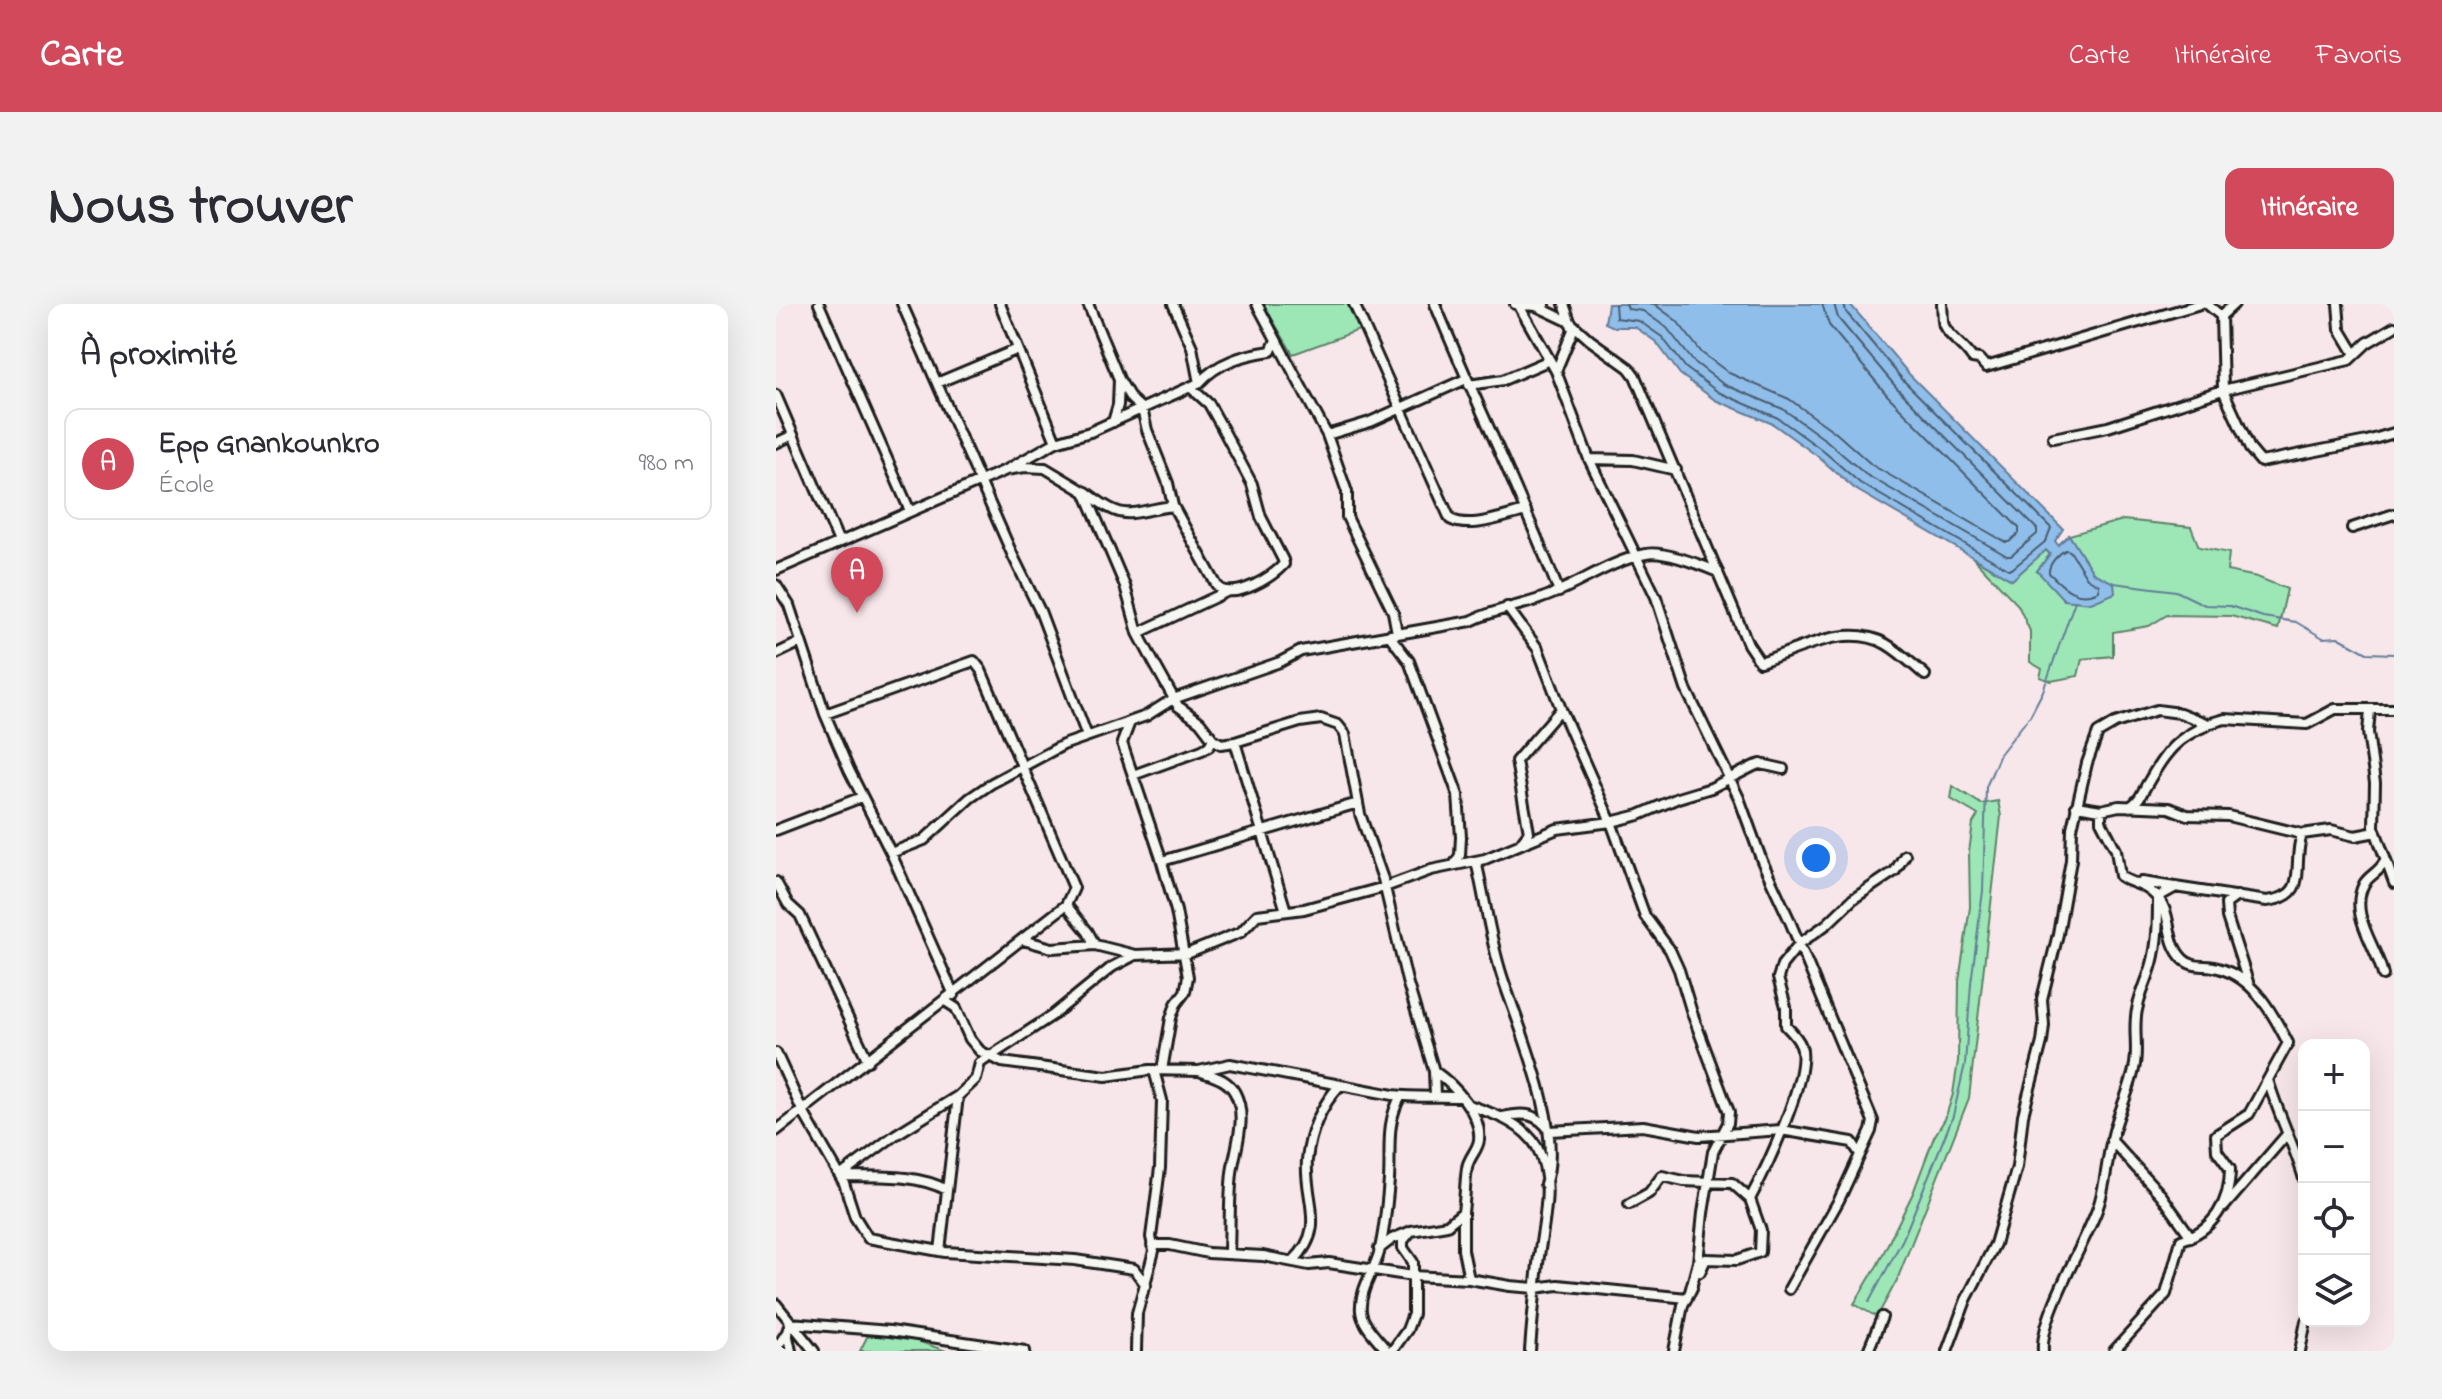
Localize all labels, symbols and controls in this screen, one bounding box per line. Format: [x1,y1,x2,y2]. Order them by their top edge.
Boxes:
text: Carte [40,28,123,84]
text: Carte [2069,36,2130,77]
text: Itinéraire [2174,36,2271,77]
text: Favoris [2315,36,2402,77]
text: Nous trouver [48,168,352,249]
button: Itinéraire [2225,168,2394,249]
text: À proximité [80,331,237,381]
text: Epp Gnankounkro [158,423,380,467]
text: A [100,445,116,483]
text: 980 m [639,445,694,483]
text: École [158,467,214,505]
pin: A [831,547,883,613]
your location [1796,838,1836,878]
map controls [2298,1039,2370,1327]
button: + [2298,1039,2370,1111]
button: − [2298,1111,2370,1183]
button: locate [2298,1183,2370,1255]
button: layers [2298,1255,2370,1327]

